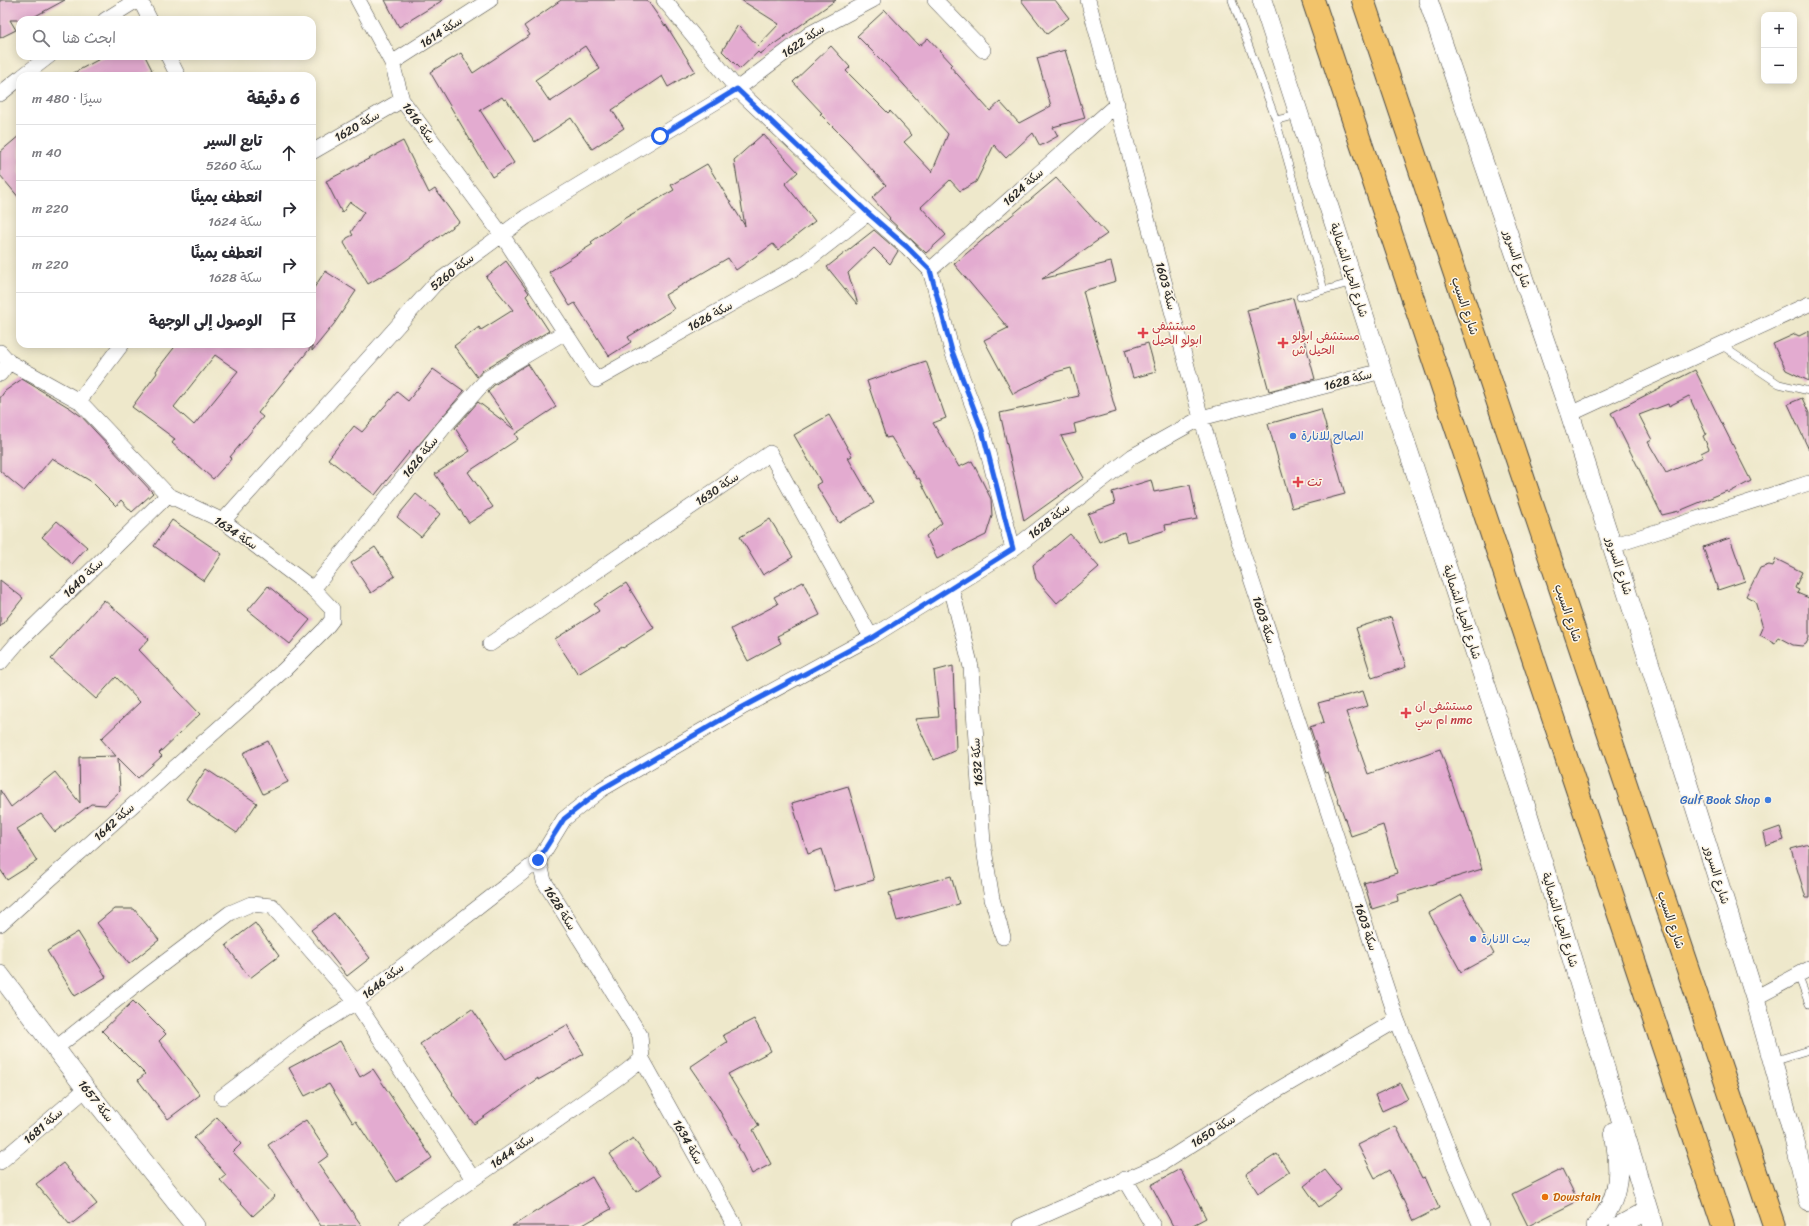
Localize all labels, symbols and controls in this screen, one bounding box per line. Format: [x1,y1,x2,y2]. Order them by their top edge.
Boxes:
street label: سكة 1614 [415,10,467,54]
map controls [1761,12,1797,84]
button: + [1761,12,1797,48]
search box [16,16,316,60]
street label: سكة 1622 [777,18,829,64]
text: ابحث هنا [62,25,116,51]
icon: search [30,27,52,49]
button: − [1761,48,1797,84]
text: 6 دقيقة [247,83,300,113]
text: سيرًا · 480 m [32,87,102,110]
street label: سكة 1616 [396,97,442,149]
street label: سكة 1620 [330,104,384,148]
route start [651,127,669,145]
text: تابع السير [205,128,262,154]
text: 40 m [32,141,62,164]
icon: ahead [278,142,300,164]
text: سكة 5260 [206,154,262,177]
street label: سكة 1624 [997,162,1049,212]
text: انعطف يمينًا [191,184,262,210]
text: 220 m [32,197,69,220]
icon: right [278,198,300,220]
text: سكة 1624 [208,210,262,233]
street label: شارع الحيل الشمالية [1323,220,1375,320]
street label: شارع السرور [1496,226,1537,291]
text: انعطف يمينًا [191,240,262,266]
street label: سكة 5260 [425,247,479,297]
text: 220 m [32,253,69,276]
icon: right [278,254,300,276]
street label: سكة 1603 [1149,259,1183,313]
text: سكة 1628 [209,266,262,289]
street label: شارع السيب [1445,274,1485,338]
street label: سكة 1626 [683,295,737,337]
text: الوصول إلى الوجهة [149,308,262,334]
icon: arrive [278,310,300,332]
place label: مستشفى ابولو الحيل [1152,315,1202,351]
place label: مستشفى ابولو الحيل ش [1291,325,1360,361]
marker: مستشفى ابولو الحيل [1137,327,1149,339]
marker: مستشفى ابولو الحيل ش [1277,337,1289,349]
street label: سكة 1628 [1321,363,1375,397]
place label: الصالح للانارة [1301,425,1364,447]
street label: سكة 1626 [396,431,444,483]
marker: الصالح للانارة [1288,431,1298,441]
street label: سكة 1630 [690,466,744,512]
place label: تت [1307,471,1322,493]
marker: تت [1292,476,1304,488]
street label: سكة 1628 [1023,497,1075,545]
street label: سكة 1634 [209,510,263,556]
street label: شارع السرور [1599,533,1639,598]
street label: سكة 1640 [57,553,109,603]
street label: شارع الحيل الشمالية [1436,562,1488,662]
street label: شارع السيب [1548,581,1588,645]
street label: سكة 1603 [1246,593,1282,647]
place label: مستشفى ان ام سي nmc [1415,695,1473,731]
marker: مستشفى ان ام سي nmc [1400,707,1412,719]
street label: سكة 1632 [964,737,990,787]
place label: Gulf Book Shop [1680,789,1761,811]
marker: Gulf Book Shop [1763,795,1773,805]
street label: سكة 1642 [88,797,140,847]
street label: شارع السرور [1697,842,1736,907]
route end [529,851,547,869]
street label: شارع الحيل الشمالية [1535,870,1585,970]
street label: سكة 1628 [538,881,582,935]
street label: شارع السيب [1651,888,1691,952]
street label: سكة 1603 [1348,900,1384,954]
place label: بيت الانارة [1481,928,1531,950]
marker: بيت الانارة [1468,934,1478,944]
street label: سكة 1646 [357,957,409,1005]
street label: سكة 1657 [72,1075,120,1127]
street label: سكة 1681 [18,1102,68,1150]
street label: سكة 1650 [1186,1108,1240,1154]
street label: سكة 1634 [666,1115,710,1169]
street label: سكة 1644 [485,1128,539,1174]
place label: Dowstain [1553,1186,1601,1208]
marker: Dowstain [1540,1192,1550,1202]

